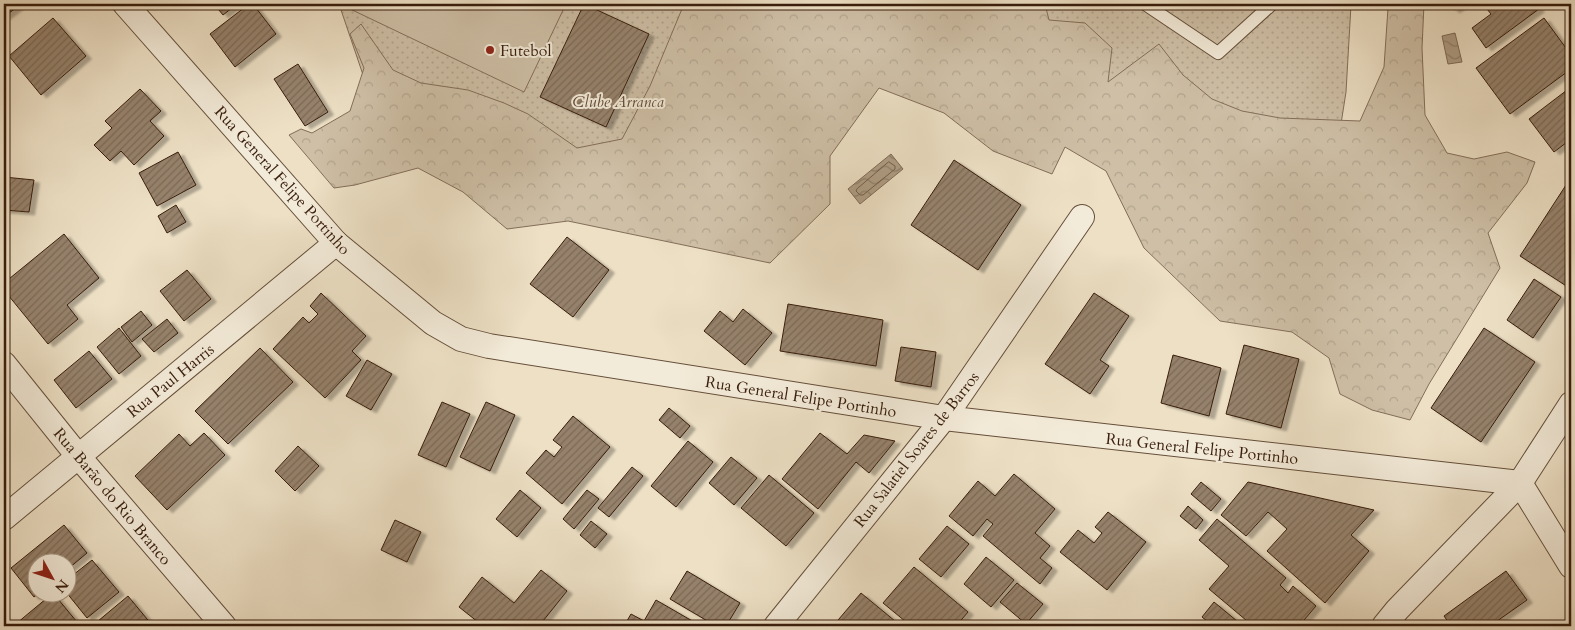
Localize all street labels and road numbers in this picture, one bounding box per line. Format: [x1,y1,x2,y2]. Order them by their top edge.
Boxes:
street label: Rua General Felipe Portinho [209,101,355,260]
street label: Rua Paul Harris [122,339,219,423]
street label: Rua Salatiel Soares de Barros [849,367,985,532]
street label: Rua General Felipe Portinho [704,371,898,423]
street label: Rua Barão do Rio Branco [48,423,177,570]
street label: Rua General Felipe Portinho [1105,428,1300,470]

